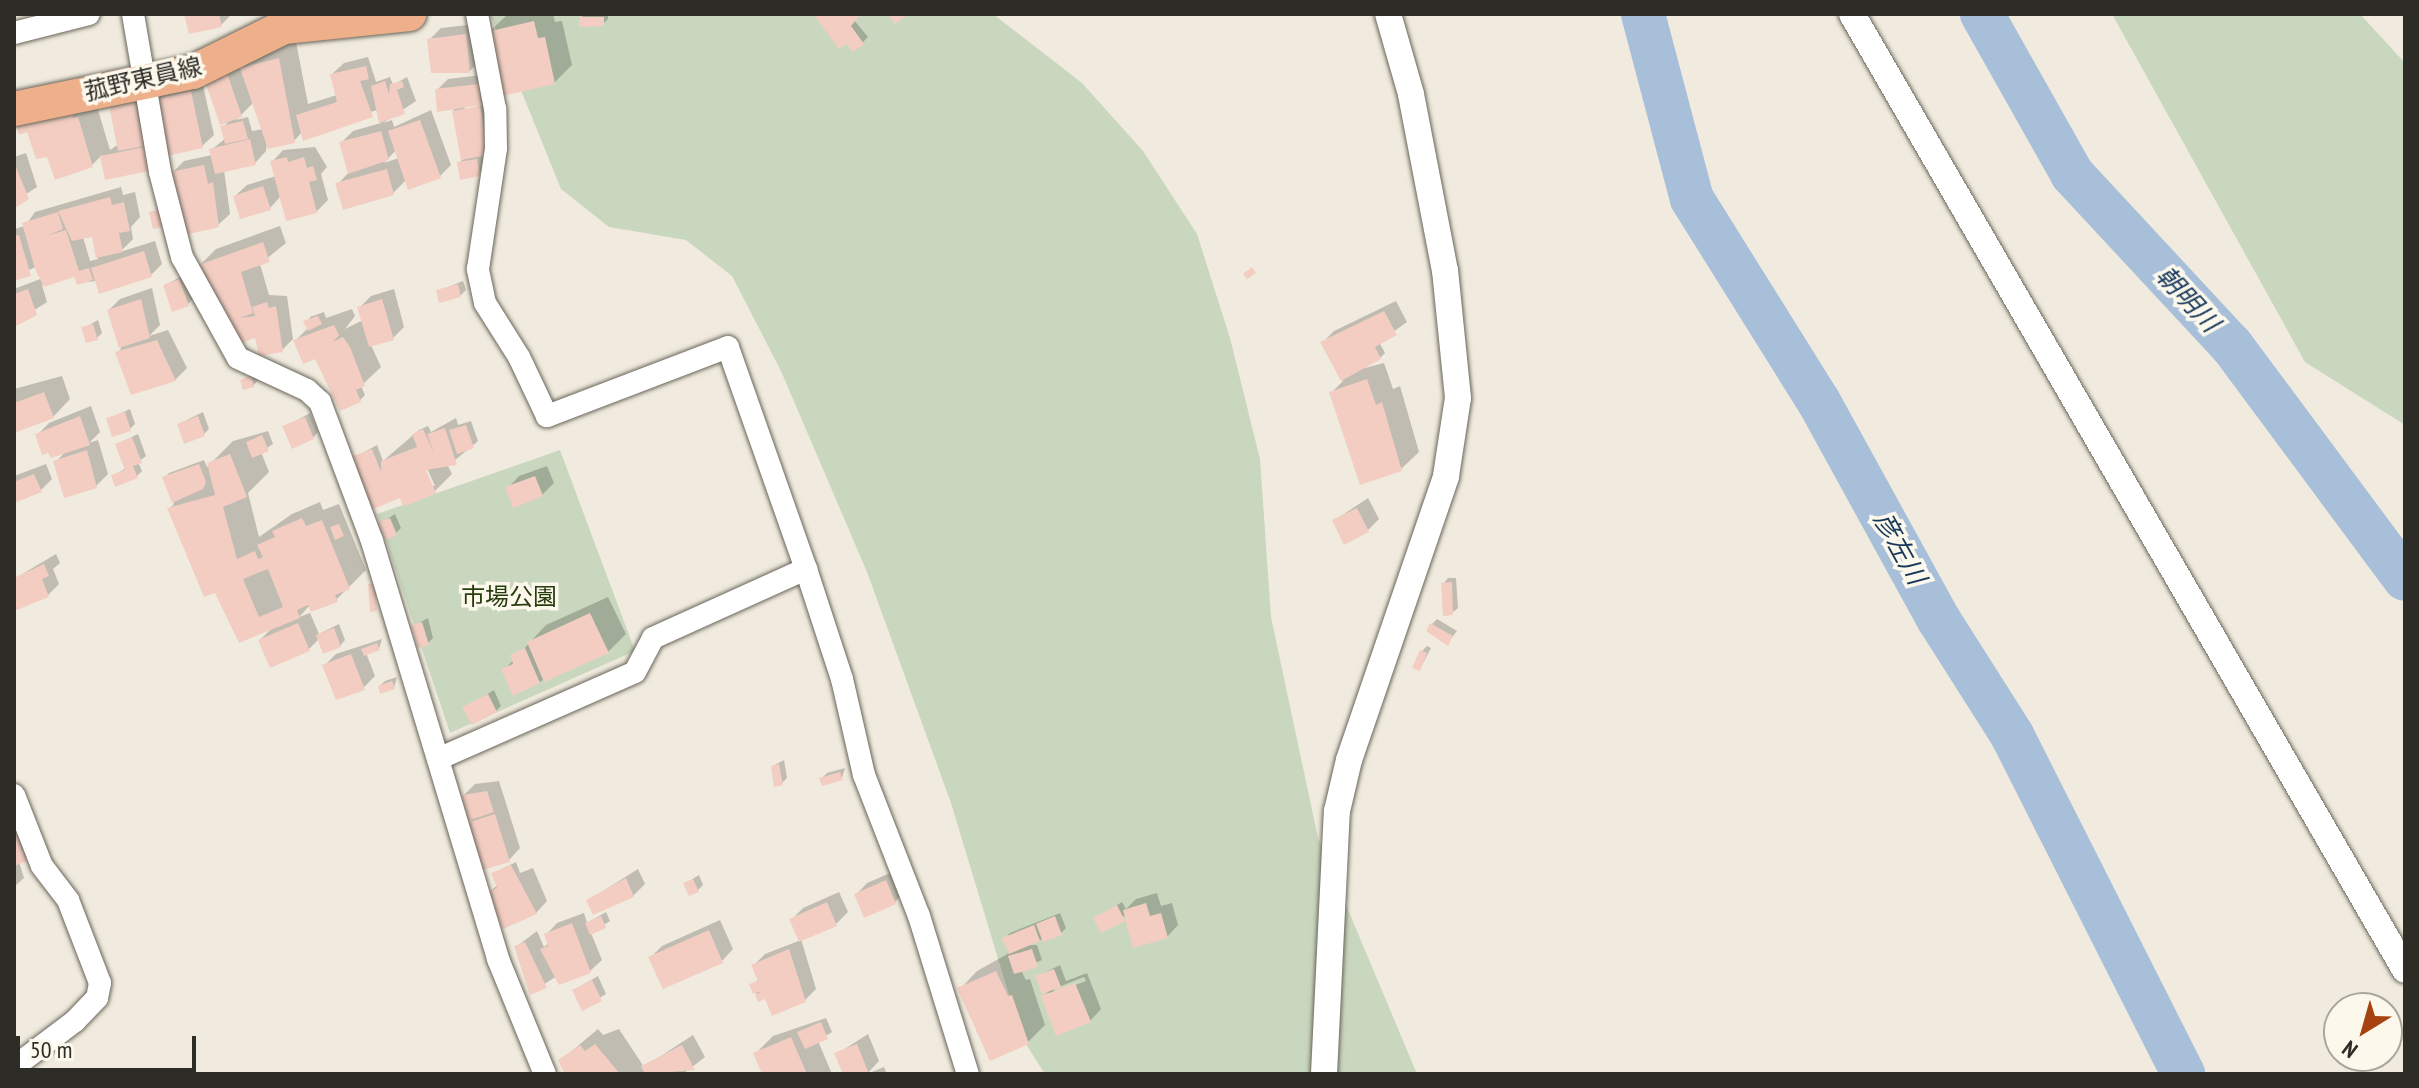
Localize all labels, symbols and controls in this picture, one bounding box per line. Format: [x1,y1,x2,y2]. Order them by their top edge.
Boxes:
street label: 菰野東員線 [81,51,205,107]
water label: 朝明川 [2150,260,2226,338]
water label: 彦左川 [1867,506,1933,590]
park label: 市場公園 [461,583,557,611]
north arrow [2323,992,2403,1072]
scale bar [20,1020,200,1070]
text: 50 m [30,1034,72,1065]
text: N [2337,1035,2363,1064]

